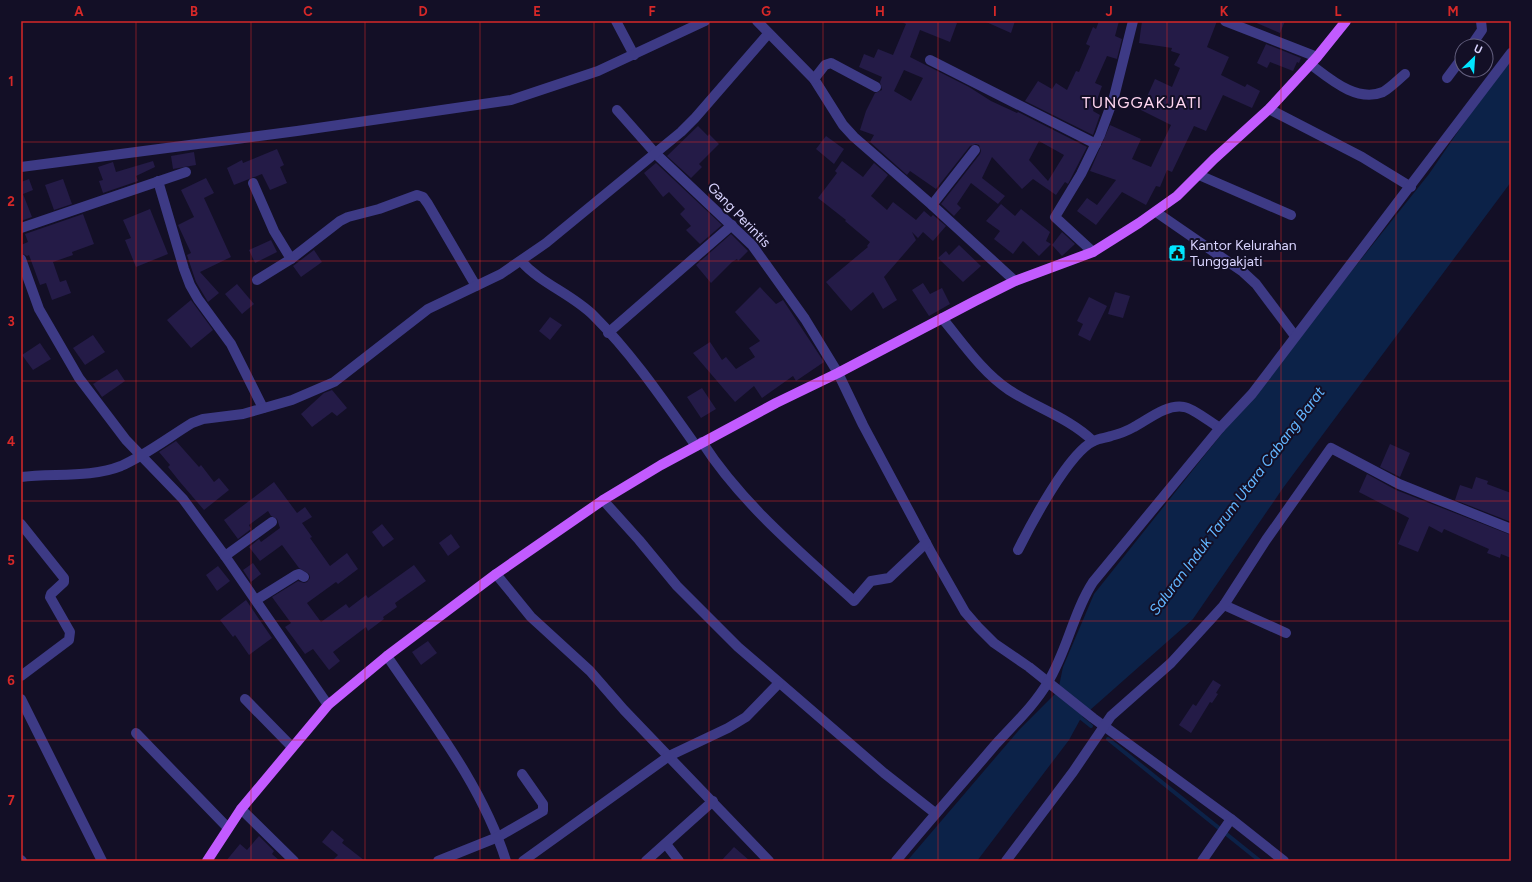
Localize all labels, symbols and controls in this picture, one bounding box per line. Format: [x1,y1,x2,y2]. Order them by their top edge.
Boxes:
text: A [74,4,84,19]
text: B [190,4,198,19]
text: C [303,4,313,19]
text: D [418,4,428,19]
text: E [533,4,541,19]
text: F [648,4,656,19]
text: G [761,4,771,19]
text: H [875,4,885,19]
text: I [993,4,997,19]
text: J [1105,4,1113,19]
text: K [1220,4,1229,19]
text: L [1335,4,1342,19]
text: M [1447,4,1459,19]
north arrow [1454,38,1494,78]
text: U [1472,42,1485,57]
text: 1 [8,74,14,89]
district label: TUNGGAKJATI [1082,93,1202,112]
street label: Gang Perintis [704,179,774,251]
text: 2 [7,194,15,209]
place label: Kantor Kelurahan Tunggakjati [1190,237,1297,270]
public building icon: Kantor Kelurahan Tunggakjati [1167,243,1187,263]
text: 3 [7,314,15,329]
water label: Saluran Induk Tarum Utara Cabang Barat [1145,383,1329,619]
text: 4 [7,434,15,449]
text: 5 [7,553,15,568]
text: 6 [7,673,15,688]
text: 7 [7,793,15,808]

